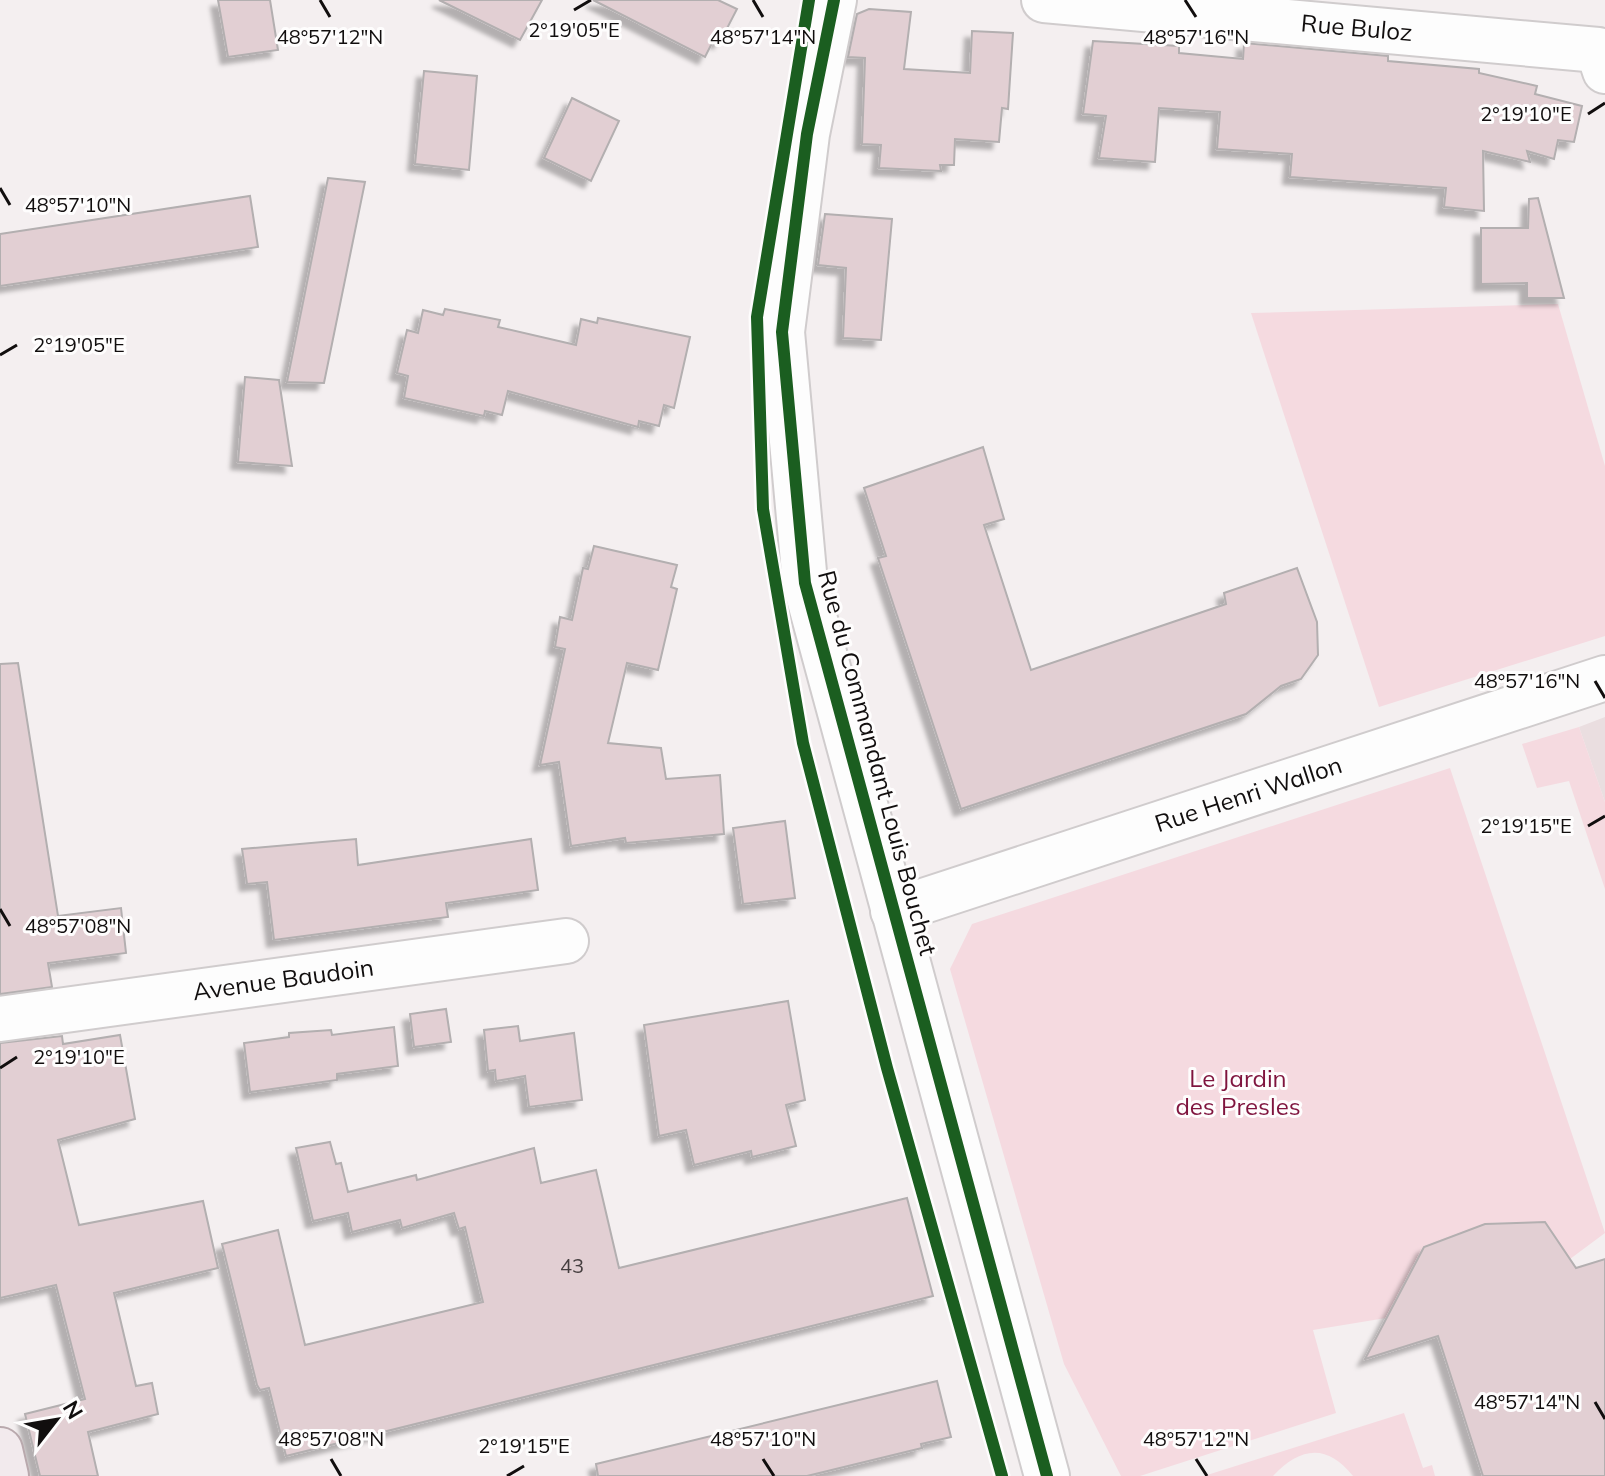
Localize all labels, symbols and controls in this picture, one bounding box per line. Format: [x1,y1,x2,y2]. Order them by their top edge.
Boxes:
street label: Rue Buloz [1300,7,1414,47]
text: 2°19'05"E [528,17,620,42]
text: 48°57'12"N [277,24,383,49]
text: 48°57'14"N [710,24,816,49]
text: 48°57'16"N [1143,24,1249,49]
text: 2°19'10"E [1480,101,1572,126]
text: 48°57'10"N [25,192,131,217]
text: 2°19'05"E [33,332,125,357]
street label: Rue du Commandant Louis Bouchet [812,567,944,959]
text: 48°57'16"N [1474,668,1580,693]
street label: Rue Henri Wallon [1151,749,1345,838]
text: 2°19'15"E [1480,813,1572,838]
text: 48°57'08"N [25,913,131,938]
street label: Avenue Baudoin [191,952,376,1006]
text: 2°19'10"E [33,1044,125,1069]
park label: Le Jardin des Presles [1175,1063,1301,1121]
house number: 43 [560,1253,584,1278]
north arrow [16,1380,96,1460]
text: 48°57'14"N [1474,1389,1580,1414]
text: N [57,1395,89,1424]
text: 48°57'08"N [278,1426,384,1451]
text: 48°57'10"N [710,1426,816,1451]
text: 48°57'12"N [1143,1426,1249,1451]
text: 2°19'15"E [478,1433,570,1458]

